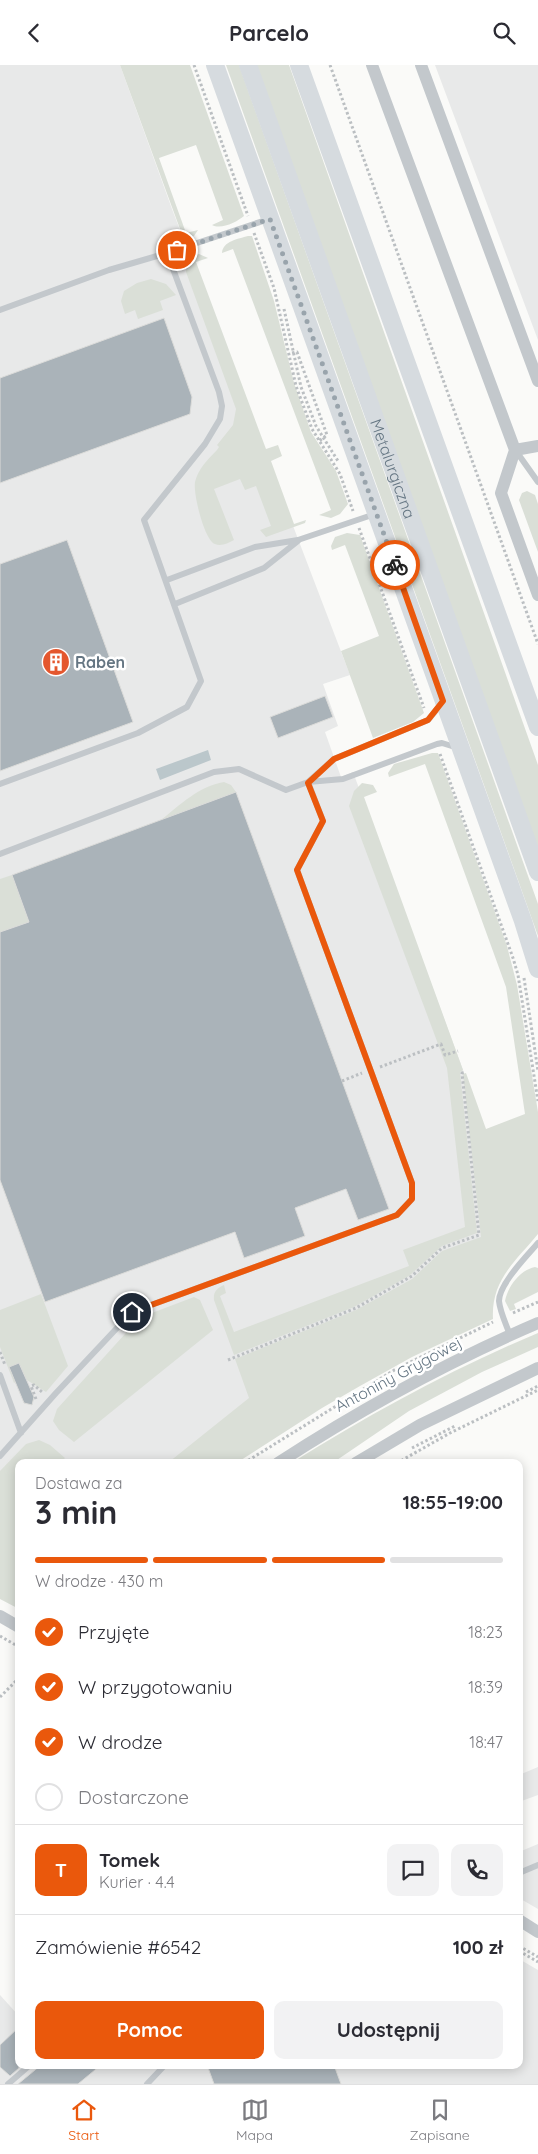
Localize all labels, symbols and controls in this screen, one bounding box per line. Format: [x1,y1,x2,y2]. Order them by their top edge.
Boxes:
icon: back [20,19,48,47]
text: Parcelo [229,19,309,47]
icon: search [490,19,518,47]
pin [156,229,198,271]
icon: bag [163,236,191,264]
street label: Metalurgiczna [366,416,420,521]
courier [370,540,420,590]
icon: bike [381,551,409,579]
building icon: Raben [41,647,71,677]
place label: Raben [75,652,125,672]
pin [111,1291,153,1333]
icon: home [118,1298,146,1326]
street label: Antoniny Grygowej [331,1332,465,1416]
text: Dostawa za [35,1473,122,1493]
text: 18:55–19:00 [402,1490,503,1514]
text: 3 min [35,1492,117,1532]
text: W drodze · 430 m [35,1571,163,1591]
icon: check [35,1618,63,1646]
text: Przyjęte [78,1620,149,1644]
text: 18:23 [468,1622,503,1642]
icon: check [35,1673,63,1701]
text: W przygotowaniu [78,1675,233,1699]
text: 18:39 [468,1677,503,1697]
icon: check [35,1728,63,1756]
text: W drodze [78,1730,163,1754]
text: 18:47 [469,1732,503,1752]
text: Dostarczone [78,1785,189,1809]
button: chat [387,1844,439,1896]
button: phone [451,1844,503,1896]
text: Tomek [99,1848,160,1872]
text: T [55,1858,67,1882]
text: Kurier · 4.4 [99,1872,175,1892]
text: Zamówienie #6542 [35,1935,201,1959]
text: 100 zł [453,1935,503,1959]
button: Pomoc [35,2001,264,2059]
button: Udostępnij [274,2001,503,2059]
tab: Start [68,2096,99,2144]
tab: Mapa [236,2096,273,2144]
tab: Zapisane [410,2096,470,2144]

